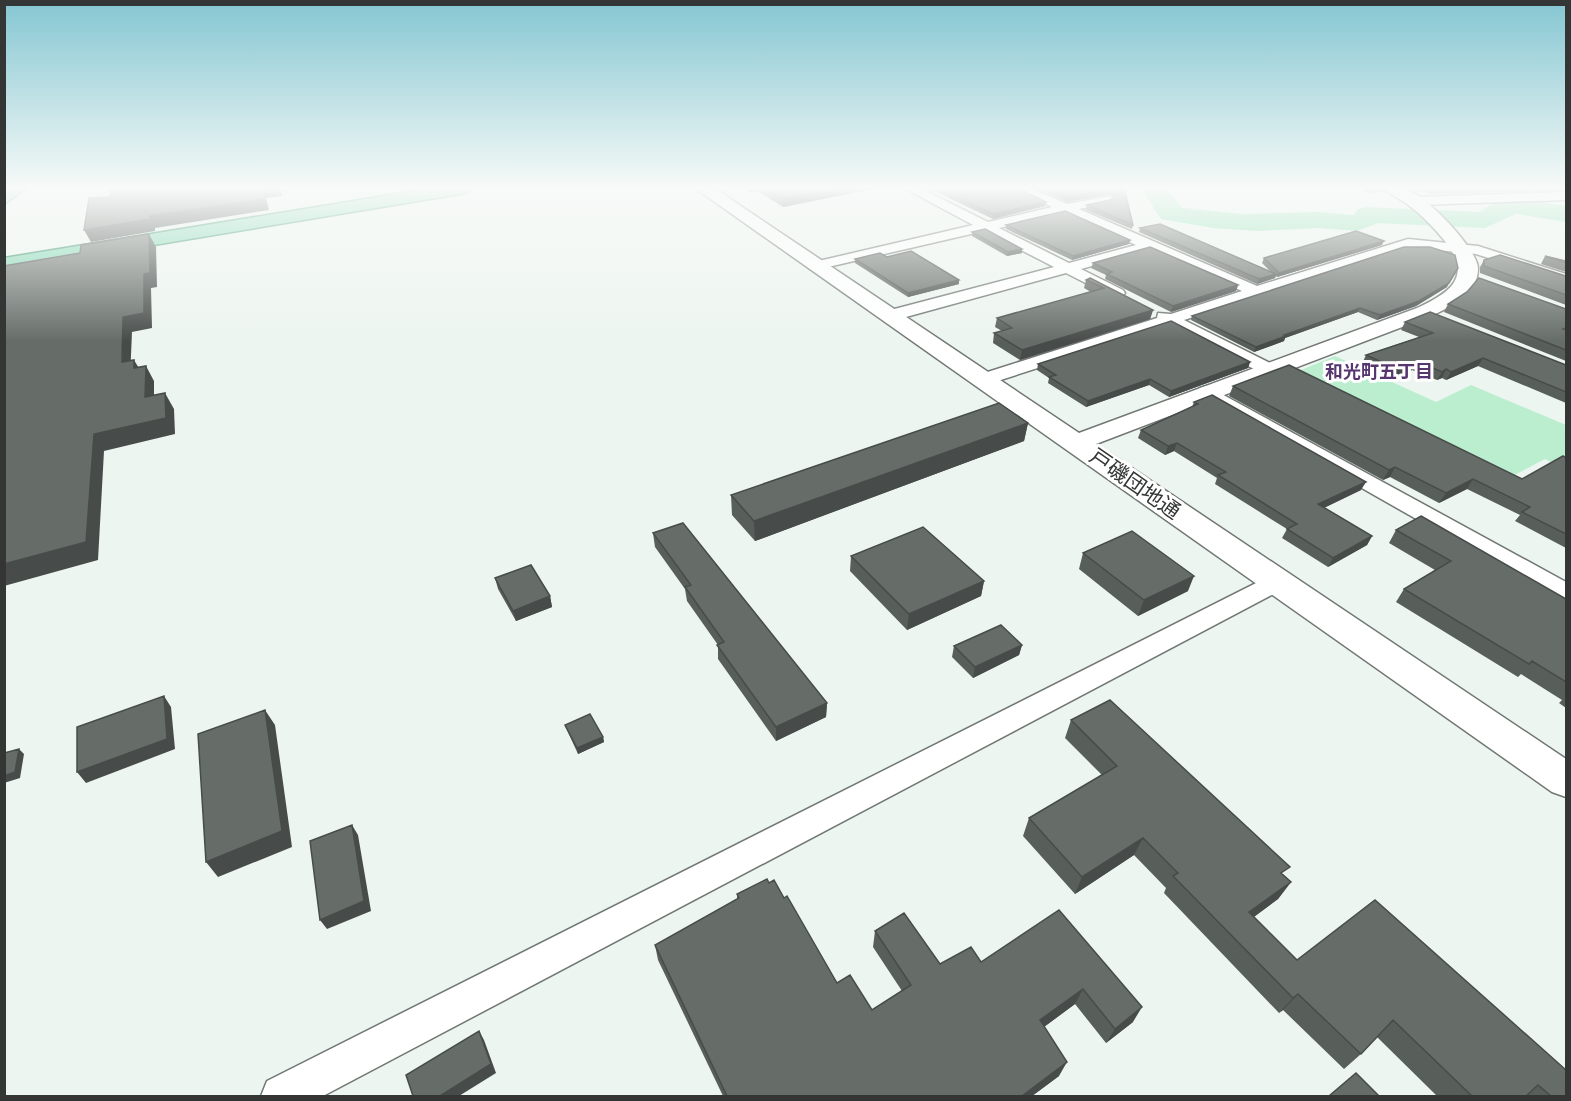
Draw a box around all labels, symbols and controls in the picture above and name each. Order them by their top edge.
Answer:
district label: 和光町五丁目 [1325,360,1433,385]
street label: 戸磯団地通 [1083,442,1187,526]

